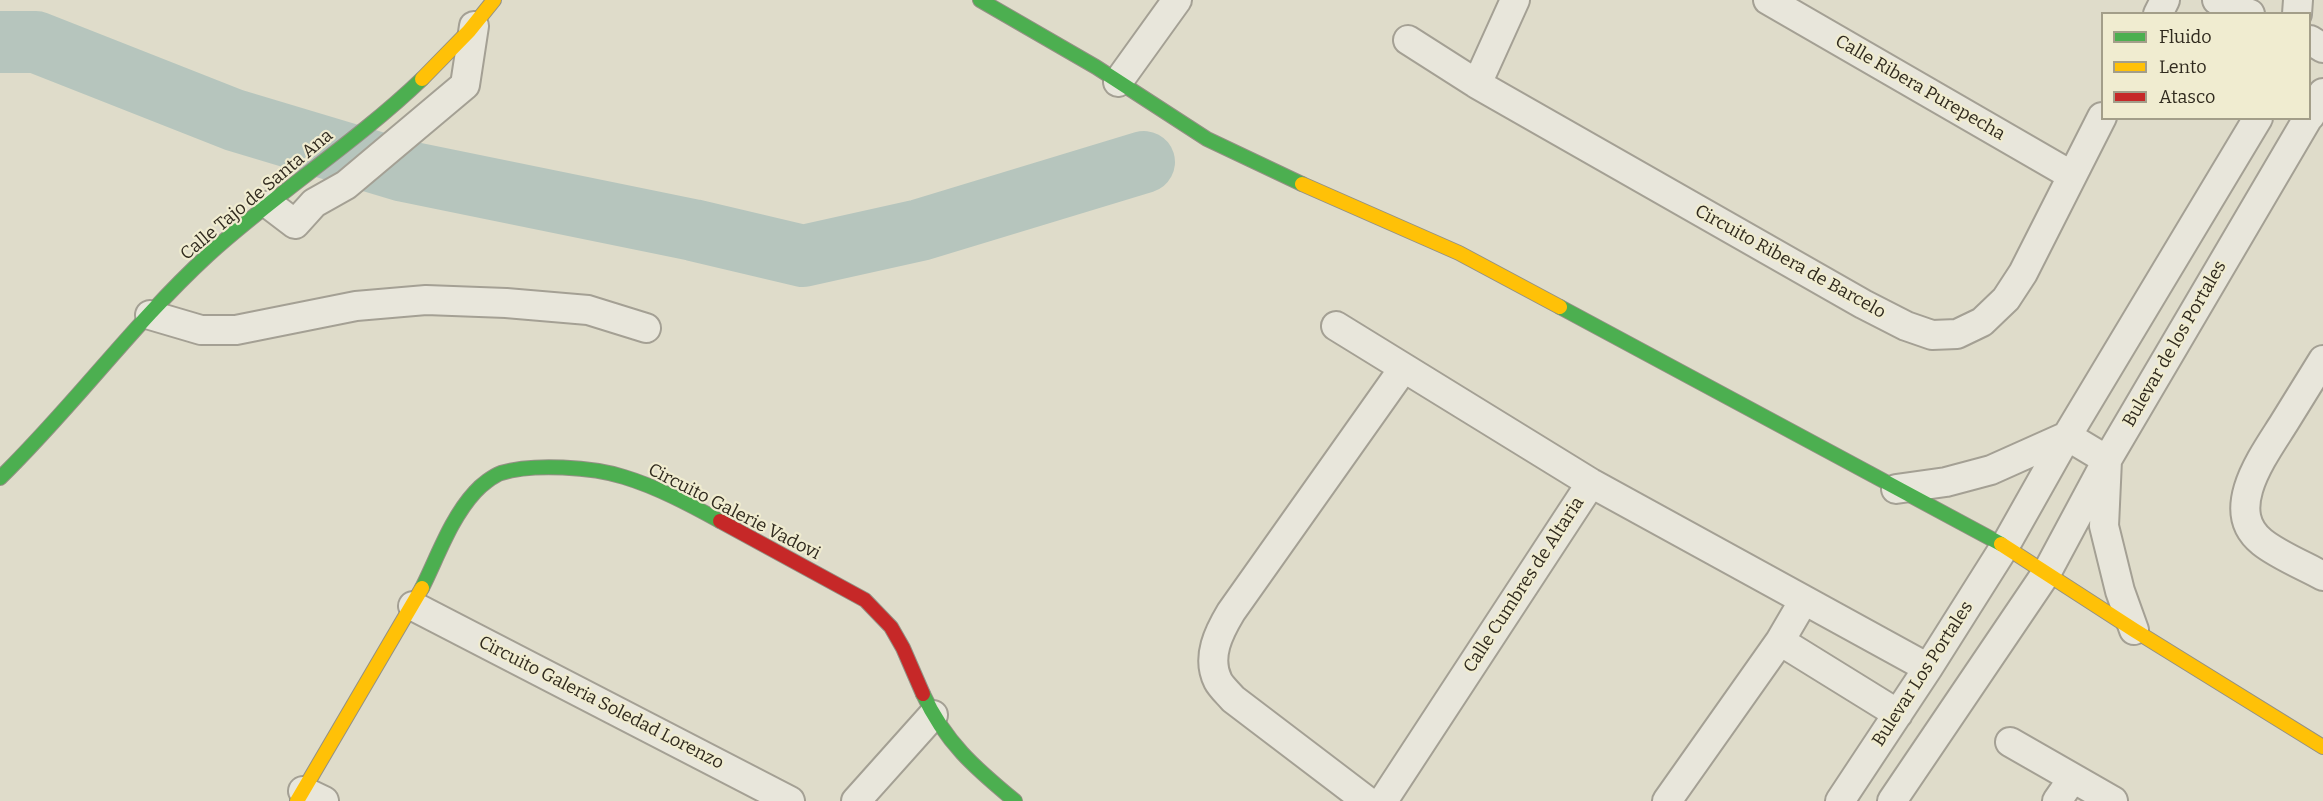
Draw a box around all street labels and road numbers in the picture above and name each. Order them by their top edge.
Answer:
street label: Calle Ribera Purepecha [1831,31,2009,145]
street label: Calle Tajo de Santa Ana [176,125,338,265]
street label: Circuito Ribera de Barcelo [1691,201,1889,323]
street label: Bulevar de los Portales [2119,257,2231,431]
street label: Circuito Galerie Vadovi [644,459,824,565]
street label: Calle Cumbres de Altaria [1459,493,1589,677]
street label: Bulevar Los Portales [1868,597,1978,751]
street label: Circuito Galeria Soledad Lorenzo [475,632,727,774]

